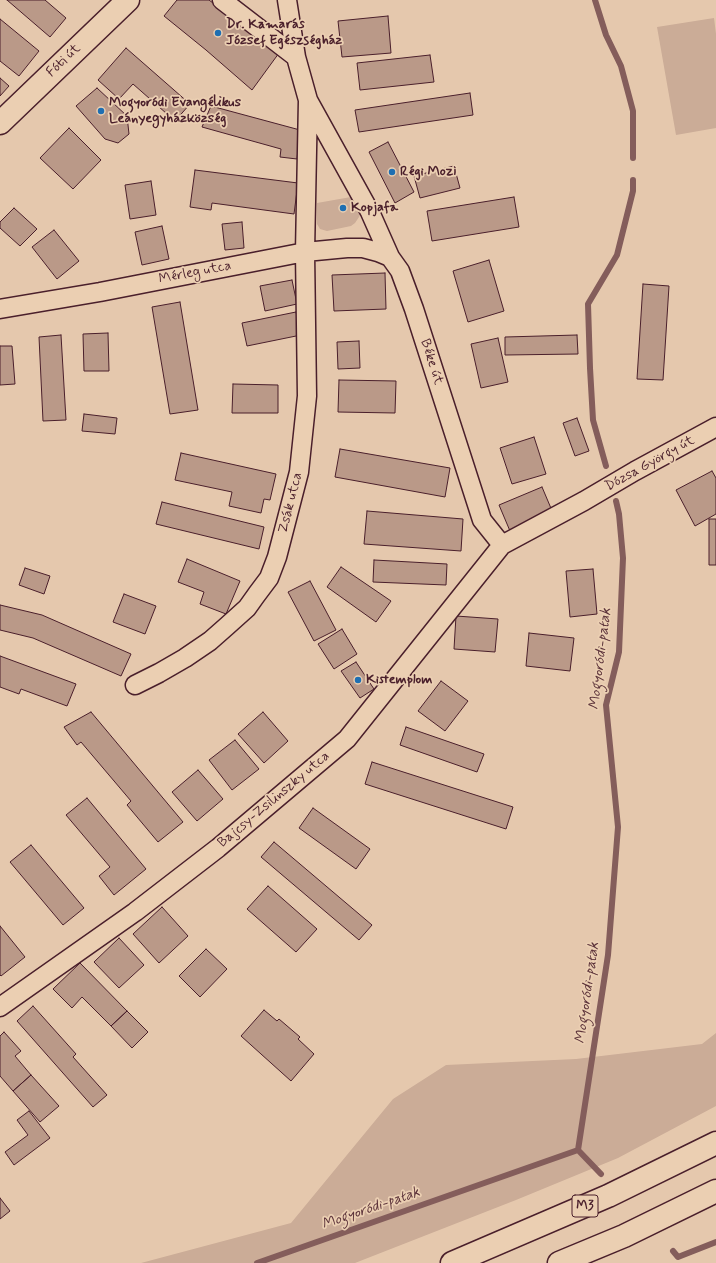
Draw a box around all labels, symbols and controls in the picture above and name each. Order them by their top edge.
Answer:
place label: Dr. Kamarás József Egészségház [226,17,342,50]
marker: Dr. Kamarás József Egészségház [213,28,223,38]
street label: Fóti út [43,41,85,81]
place label: Mogyoródi Evangélikus Leányegyházközség [109,95,241,128]
marker: Mogyoródi Evangélikus Leányegyházközség [96,106,106,116]
place label: Régi Mozi [400,164,456,180]
marker: Régi Mozi [387,167,397,177]
place label: Kopjafa [351,200,398,216]
marker: Kopjafa [338,203,348,213]
street label: Mérleg utca [157,258,233,288]
street label: Béke út [416,337,446,387]
street label: Dózsa György út [602,433,698,495]
street label: Zsák utca [275,471,307,535]
water label: Mogyoródi-patak [586,607,616,711]
place label: Kistemplom [366,672,432,688]
marker: Kistemplom [353,675,363,685]
street label: Bajcsy-Zsilinszky utca [215,748,333,852]
water label: Mogyoródi-patak [572,941,604,1045]
water label: Mogyoródi-patak [320,1184,422,1234]
road number: M3 [572,1195,598,1217]

